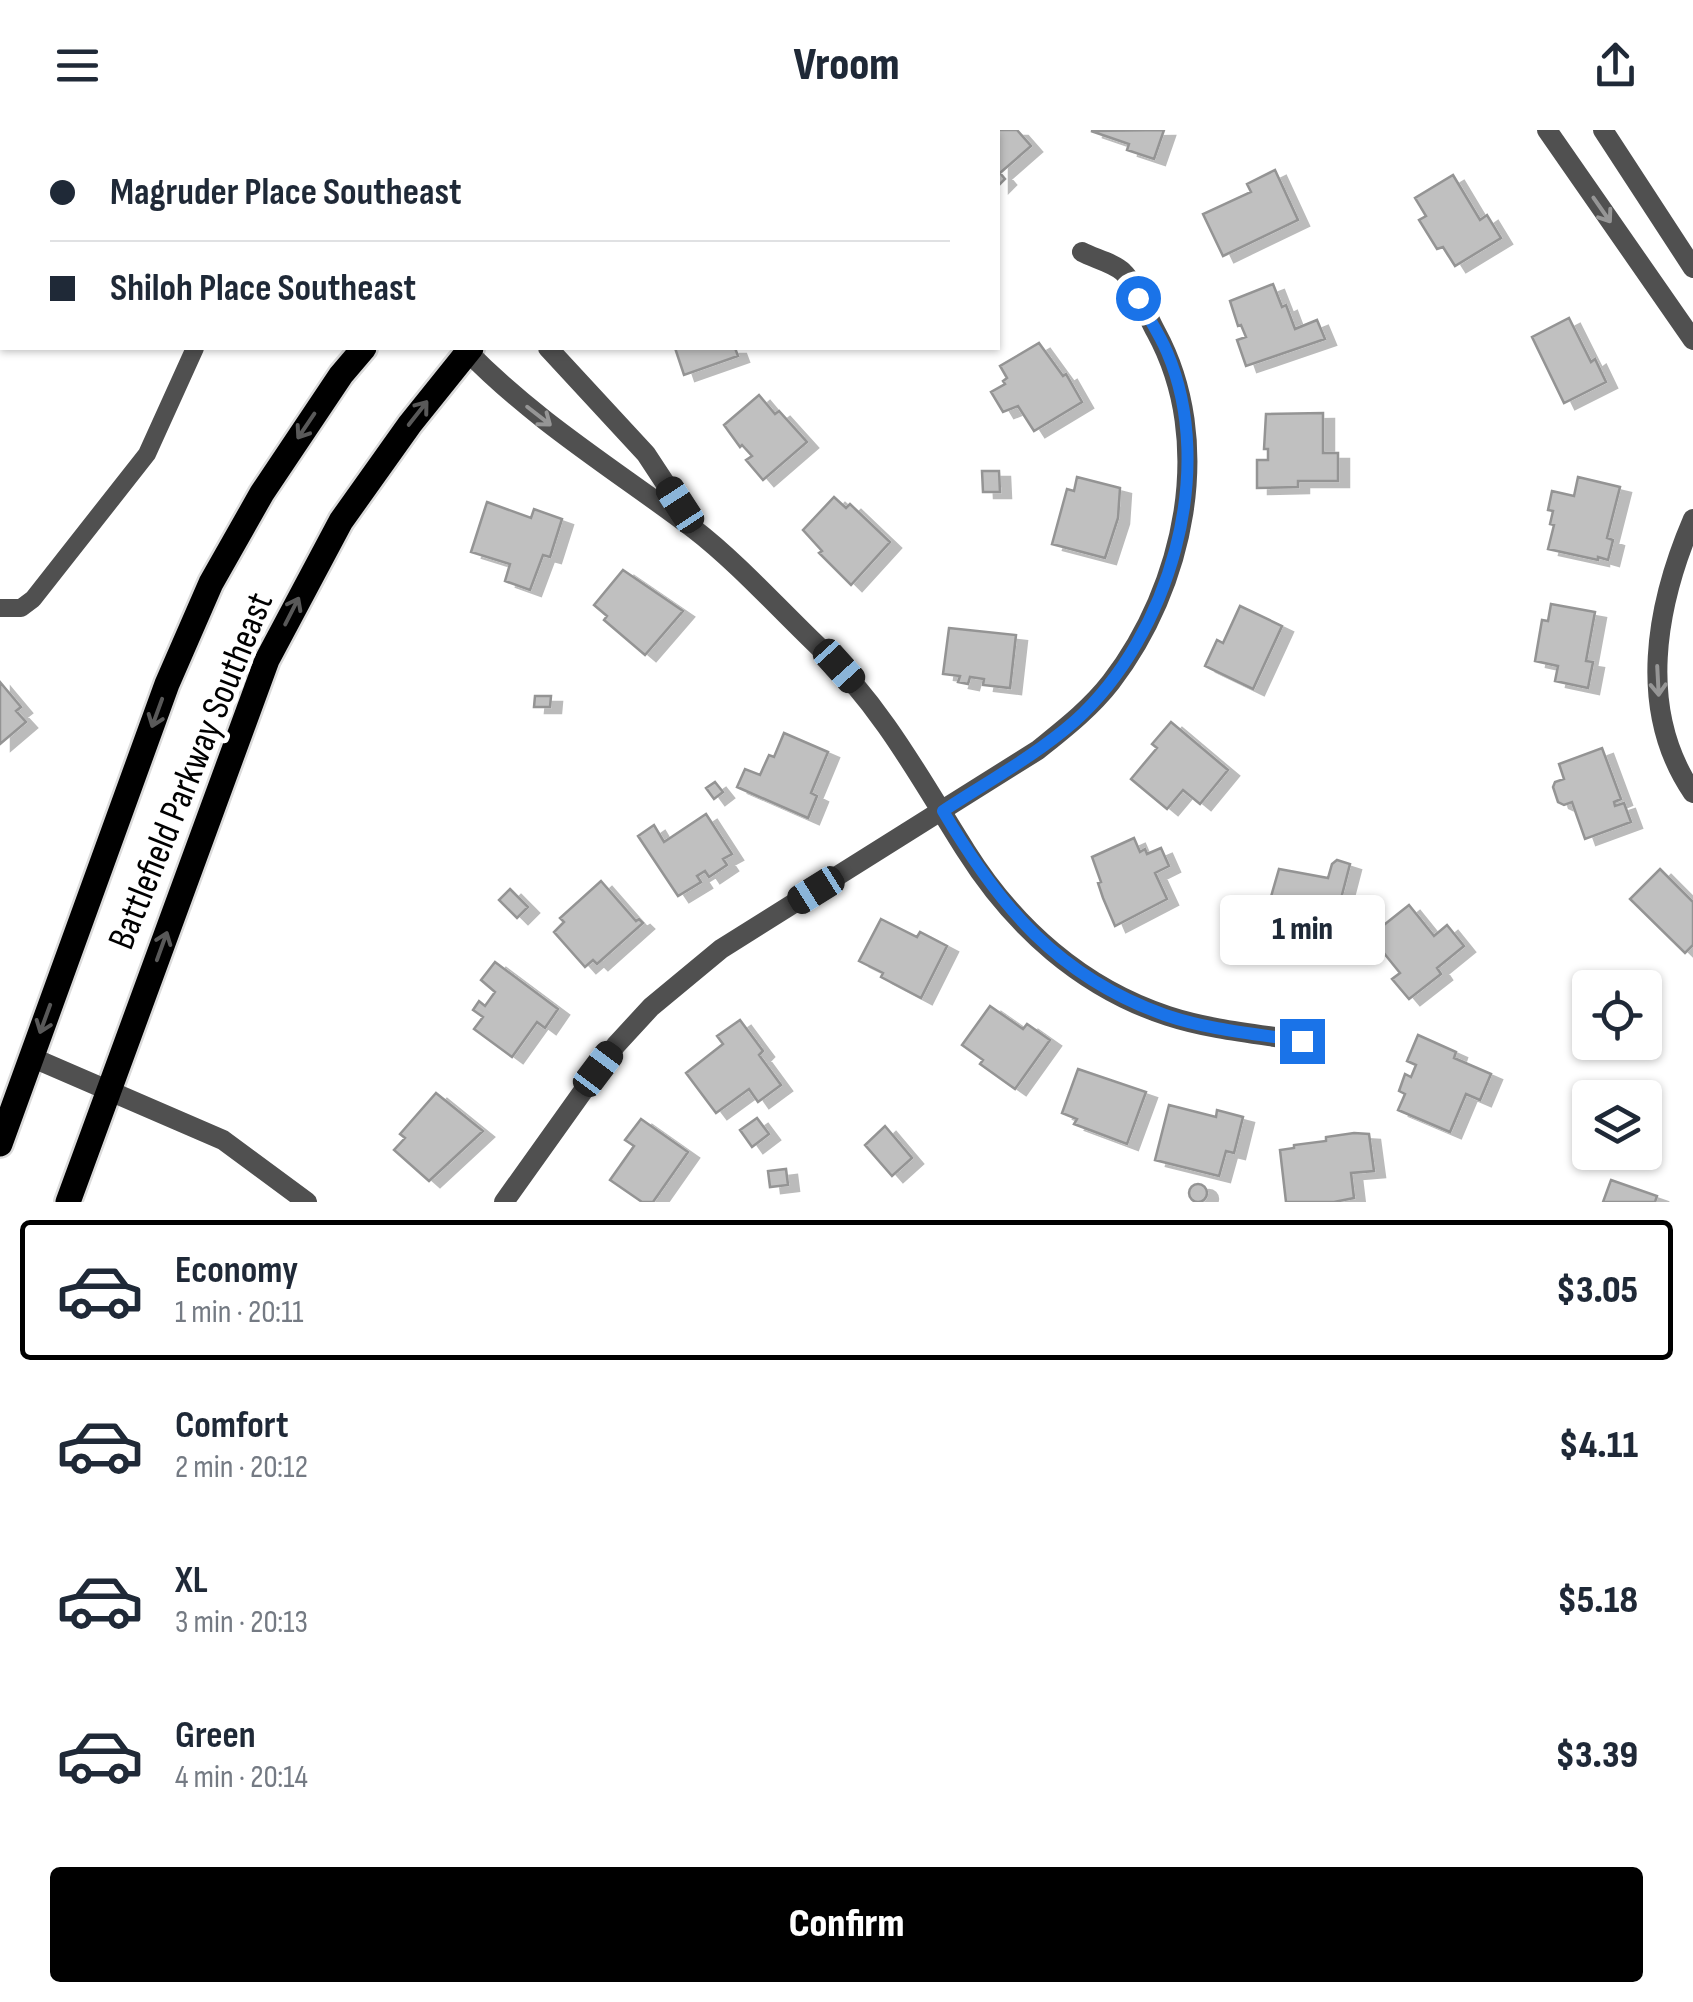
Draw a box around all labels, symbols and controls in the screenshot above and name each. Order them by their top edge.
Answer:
icon: menu [50,38,105,93]
text: Vroom [793,38,900,93]
icon: share [1588,38,1643,93]
text: Magruder Place Southeast [110,170,462,215]
one-way arrow [1591,196,1612,223]
text: Shiloh Place Southeast [110,266,416,311]
route start [1116,276,1161,321]
one-way arrow [407,401,429,427]
one-way arrow [526,405,552,427]
one-way arrow [296,411,317,439]
car [651,472,709,538]
street label: Battlefield Parkway Southeast [99,586,283,956]
one-way arrow [283,597,302,626]
car [808,634,870,698]
one-way arrow [1649,665,1668,697]
one-way arrow [147,697,165,728]
car [783,861,849,919]
callout: 1 min [1220,896,1384,966]
text: 1 min [1272,910,1333,949]
one-way arrow [154,932,172,963]
map controls [1572,970,1662,1170]
button: locate [1572,970,1662,1060]
one-way arrow [35,1002,53,1033]
route end [1280,1019,1325,1064]
car [568,1036,628,1102]
button: layers [1572,1080,1662,1170]
icon: car [55,1245,145,1335]
text: Economy [175,1248,298,1293]
text: $3.05 [1556,1268,1638,1313]
text: 1 min · 20:11 [175,1293,304,1332]
icon: car [55,1400,145,1490]
text: Comfort [175,1403,289,1448]
text: $4.11 [1559,1423,1638,1468]
text: 2 min · 20:12 [175,1448,308,1487]
icon: car [55,1555,145,1645]
text: XL [175,1558,208,1603]
text: $5.18 [1557,1578,1638,1623]
text: 3 min · 20:13 [175,1603,308,1642]
icon: car [55,1710,145,1800]
text: Green [175,1713,256,1758]
text: $3.39 [1555,1733,1638,1778]
text: 4 min · 20:14 [175,1758,308,1797]
button: Confirm [50,1867,1643,1982]

